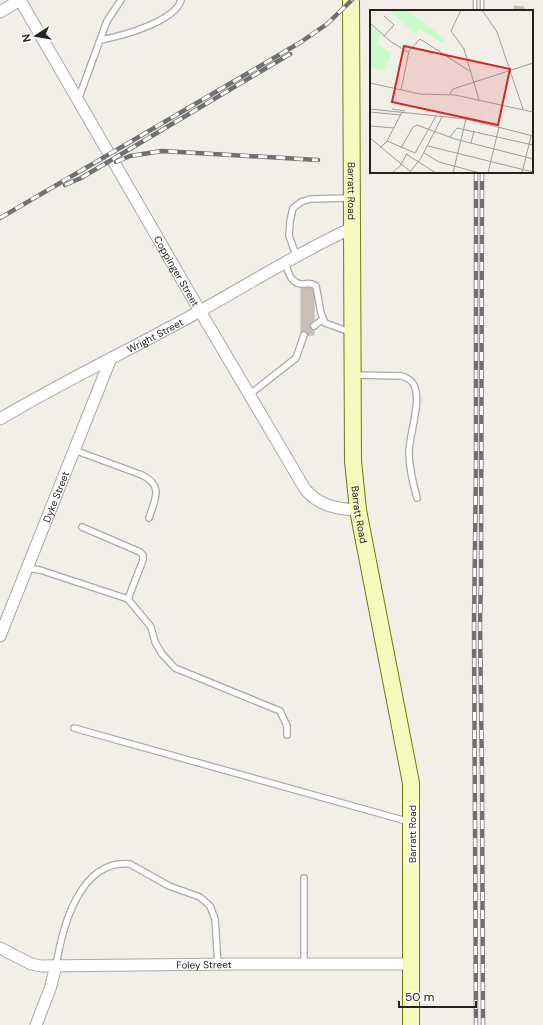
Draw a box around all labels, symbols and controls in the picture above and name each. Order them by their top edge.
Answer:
inset map [370,10,533,173]
north arrow [16,16,56,56]
text: N [19,33,34,43]
street label: Barratt Road [345,162,358,220]
street label: Coppinger Street [151,233,202,309]
street label: Wright Street [124,315,185,356]
street label: Dyke Street [40,469,72,524]
street label: Barratt Road [349,485,371,544]
street label: Barratt Road [406,805,419,863]
street label: Foley Street [176,958,232,971]
scale bar [399,983,476,1009]
text: 50 m [405,989,434,1005]

